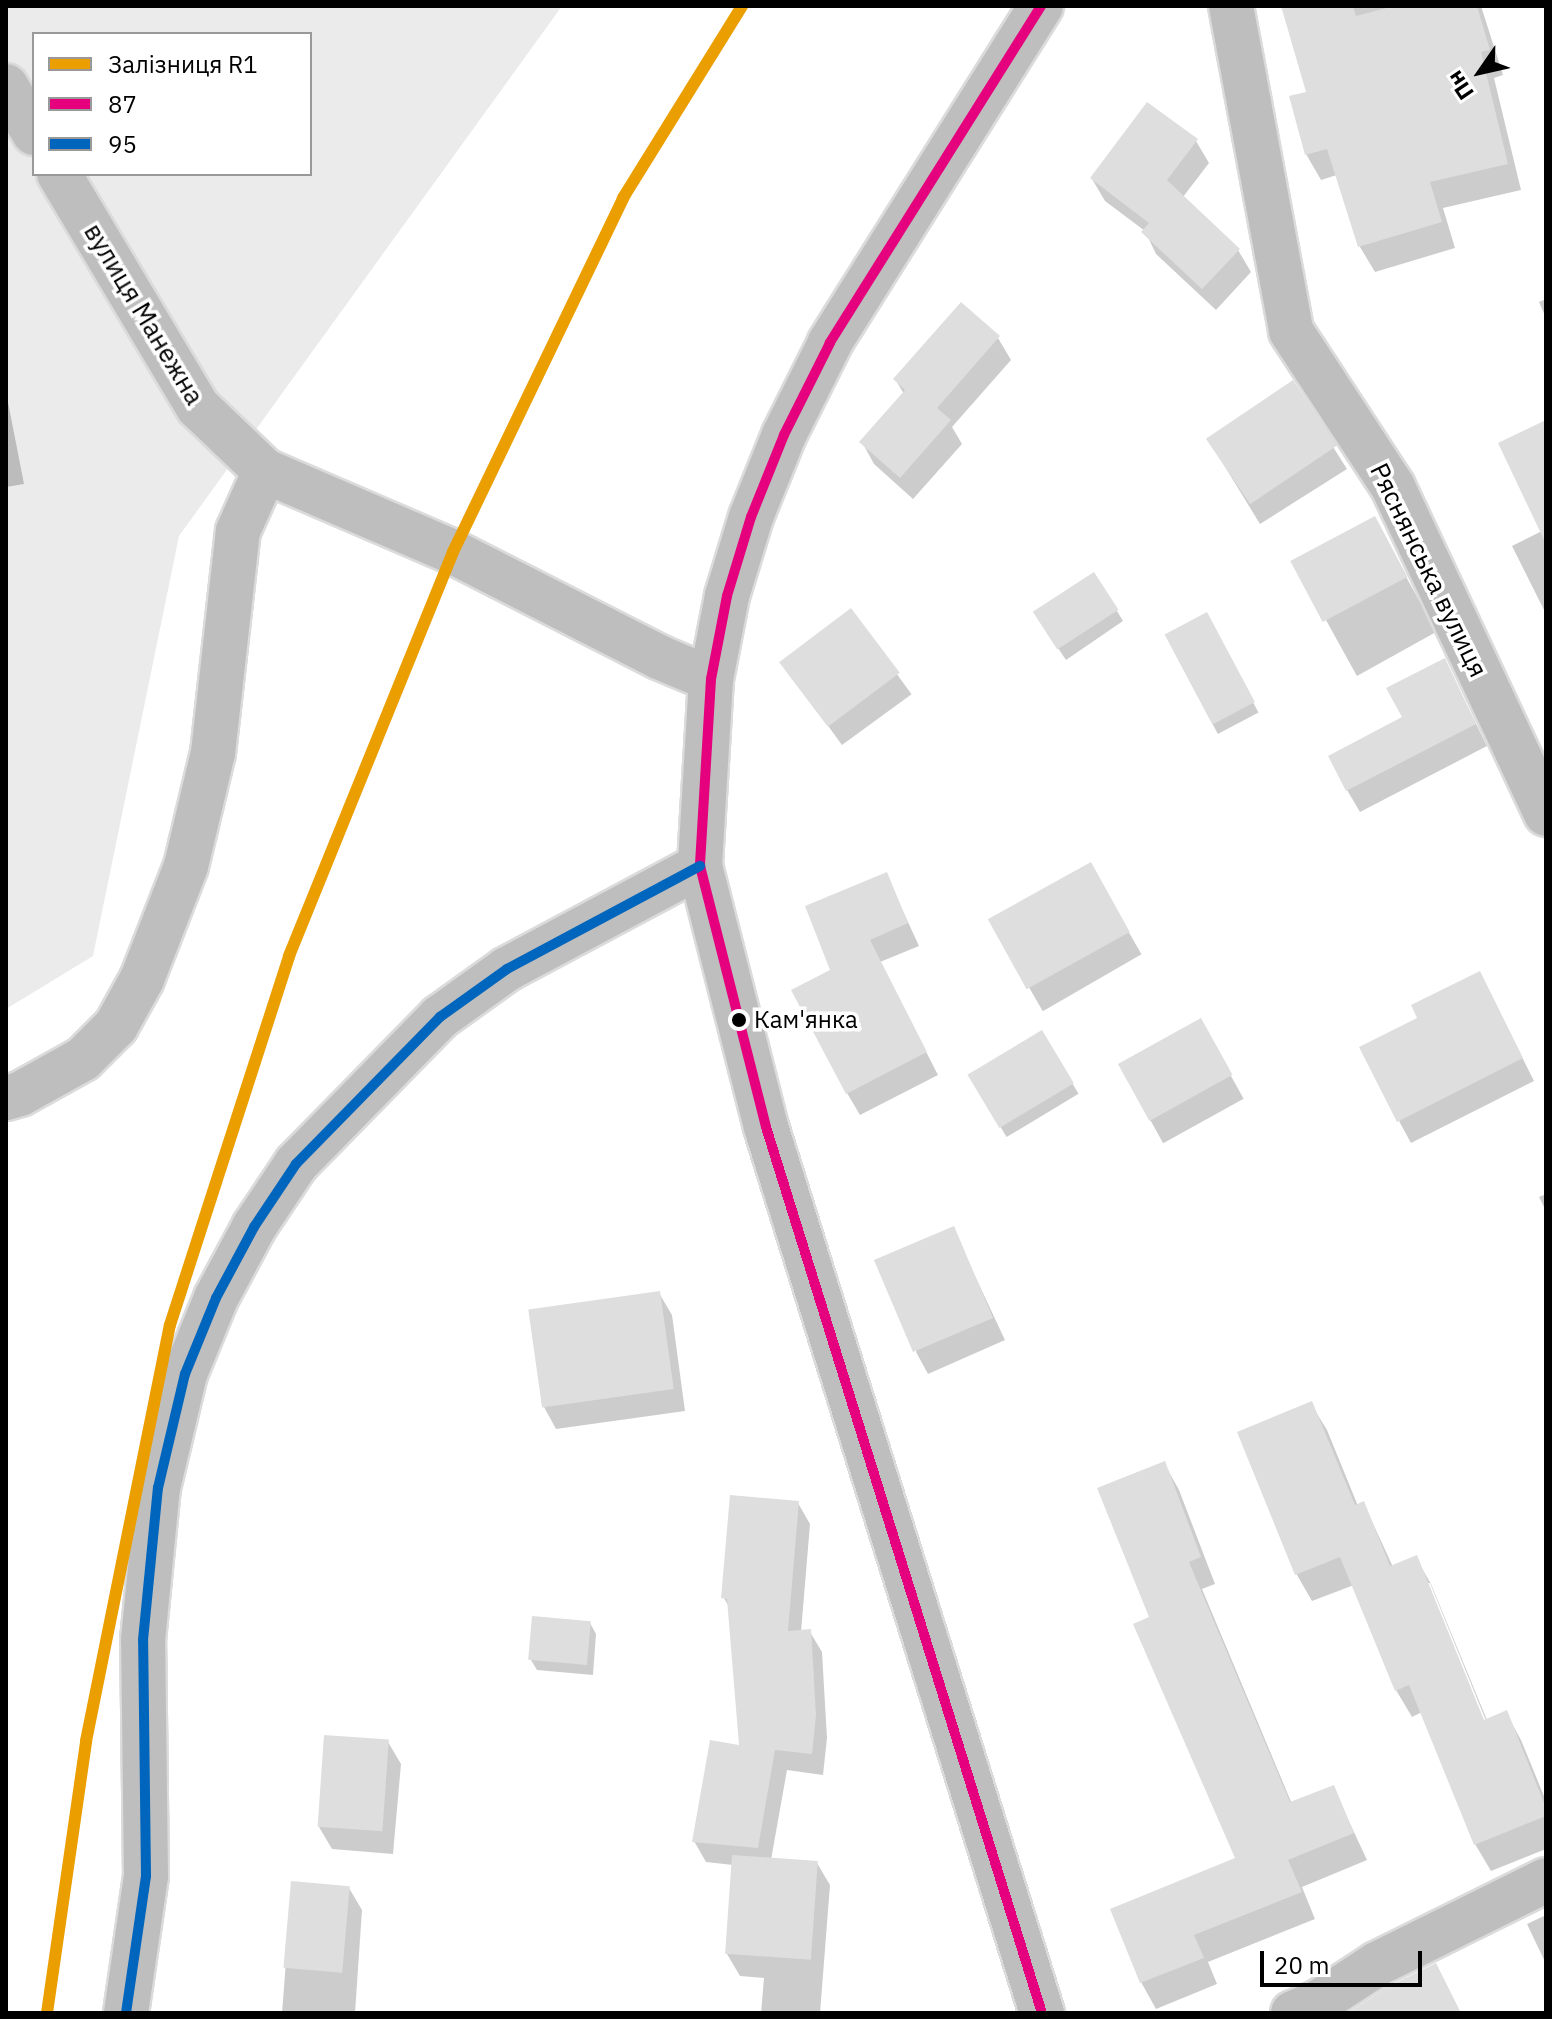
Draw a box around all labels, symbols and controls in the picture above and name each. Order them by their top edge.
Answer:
legend [32,32,312,176]
north arrow [1440,32,1520,112]
text: Залізниця R1 [108,48,258,80]
text: Пн [1440,66,1480,106]
text: 87 [108,88,137,120]
text: 95 [108,128,137,160]
street label: вулиця Манежна [78,218,210,410]
street label: Ряснянська вулиця [1364,458,1494,682]
place label: Кам'янка [754,1006,858,1034]
marker: Кам'янка [731,1012,747,1028]
scale bar [1264,1935,1426,1985]
text: 20 m [1274,1949,1329,1981]

